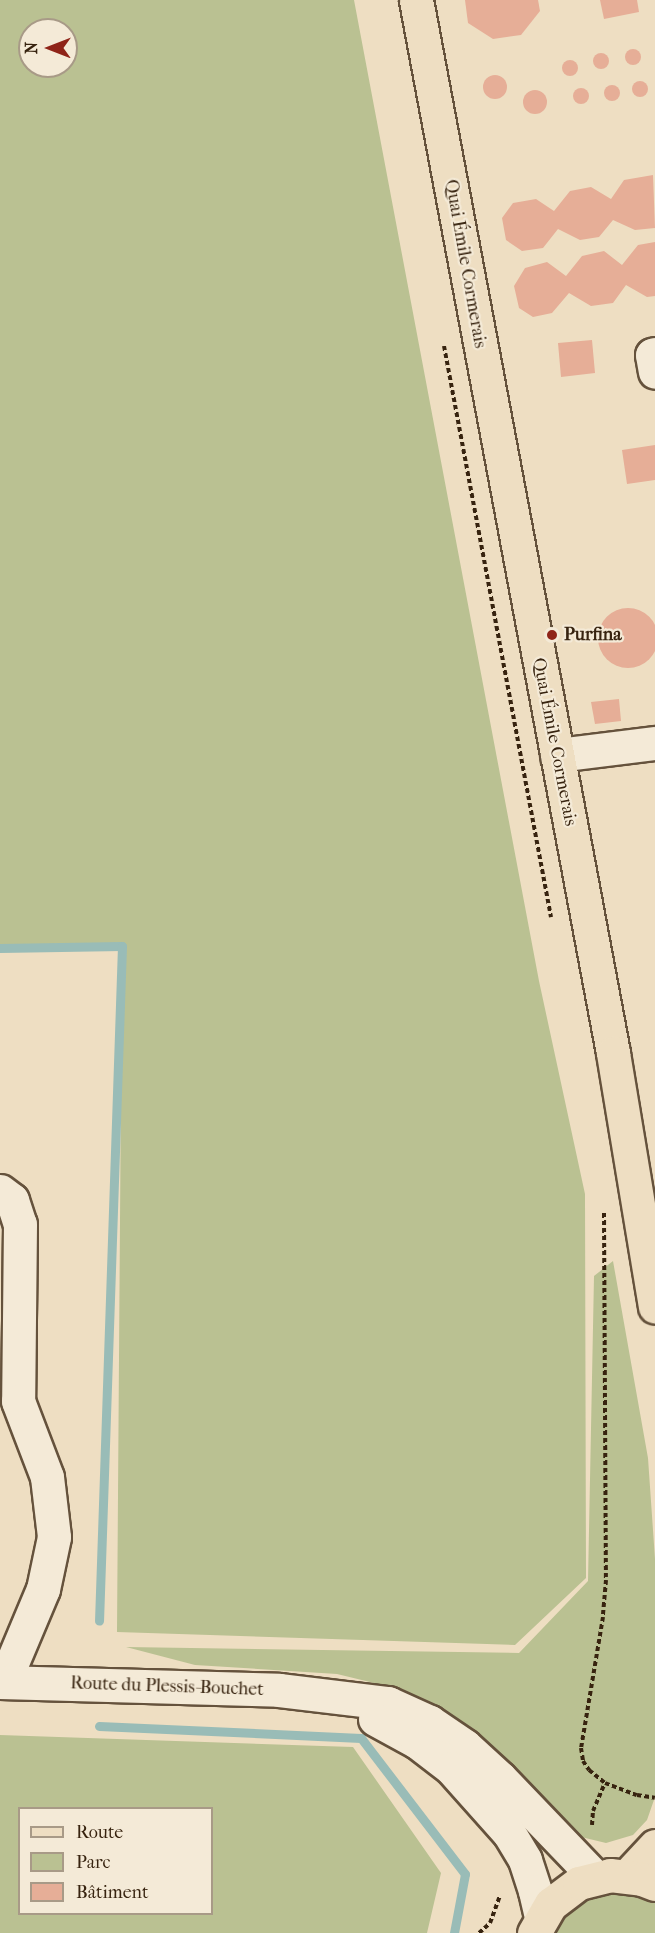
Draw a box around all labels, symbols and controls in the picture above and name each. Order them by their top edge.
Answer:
north arrow [18,18,78,78]
text: N [22,42,41,54]
street label: Quai Émile Cormerais [440,178,490,350]
place label: Purfina [564,624,621,646]
marker: Purfina [545,628,559,642]
street label: Quai Émile Cormerais [527,656,581,828]
street label: Route du Plessis-Bouchet [70,1673,264,1701]
legend [18,1807,213,1915]
text: Route [76,1822,123,1843]
text: Parc [76,1852,111,1873]
text: Bâtiment [76,1882,148,1903]

